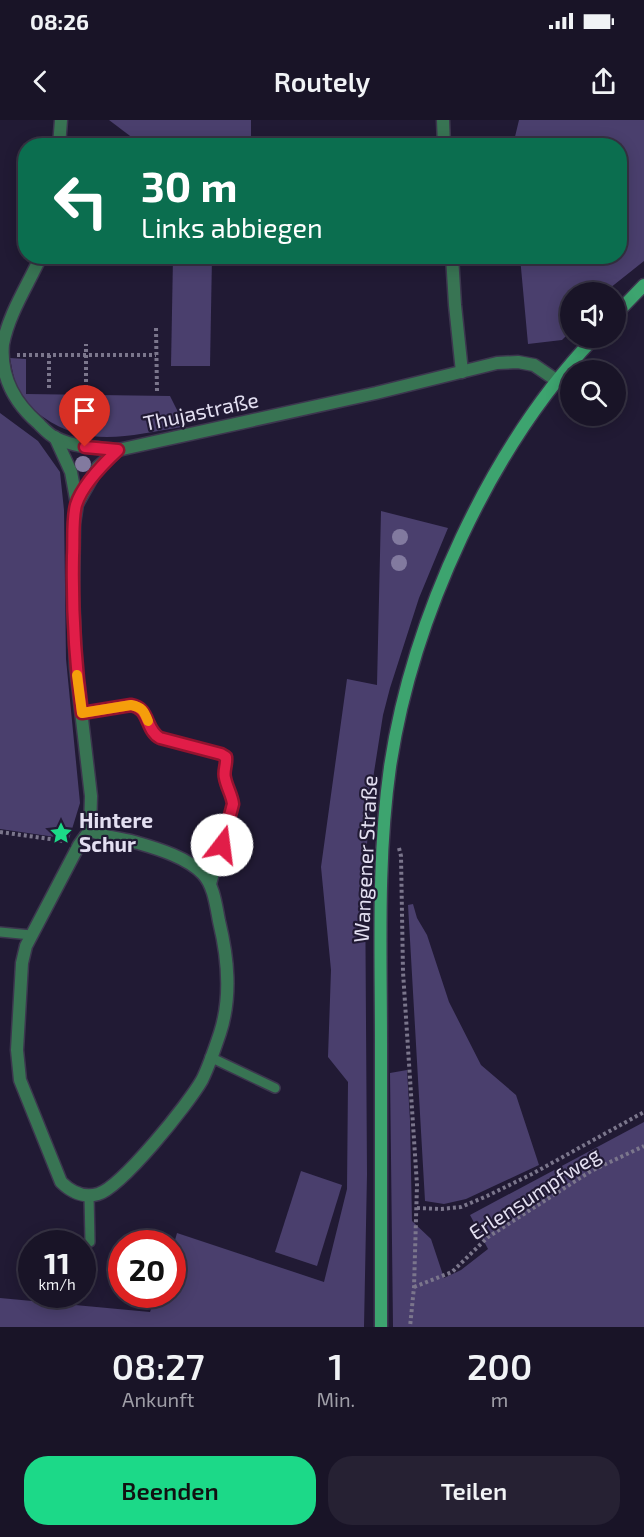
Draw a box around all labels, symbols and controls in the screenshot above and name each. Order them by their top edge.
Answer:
text: 08:26 [30,8,89,34]
icon: back [24,65,57,98]
text: Routely [274,65,370,97]
icon: share [587,65,620,98]
text: 30 m [141,160,237,210]
icon: left [42,162,120,240]
text: Links abbiegen [141,211,323,243]
map controls [560,282,626,426]
button: sound [560,282,626,348]
button: search [560,360,626,426]
pin [59,385,110,447]
street label: Thujastraße [141,386,261,436]
icon: arrive [68,394,101,427]
street label: Wangener Straße [348,775,381,943]
place label: Hintere Schur [79,807,153,856]
position arrow [190,813,254,877]
place icon: Hintere Schur [48,820,74,846]
street label: Erlensumpfweg [464,1141,605,1244]
speed limit sign: 20 [108,1230,186,1308]
text: 11 [44,1244,70,1280]
text: km/h [38,1275,76,1293]
text: 08:27 [112,1344,205,1387]
text: 1 [328,1344,343,1387]
text: 200 [467,1344,532,1387]
text: Ankunft [122,1387,194,1411]
text: Min. [316,1387,355,1411]
text: m [491,1387,508,1411]
button: Beenden [24,1456,316,1525]
button: Teilen [328,1456,620,1525]

